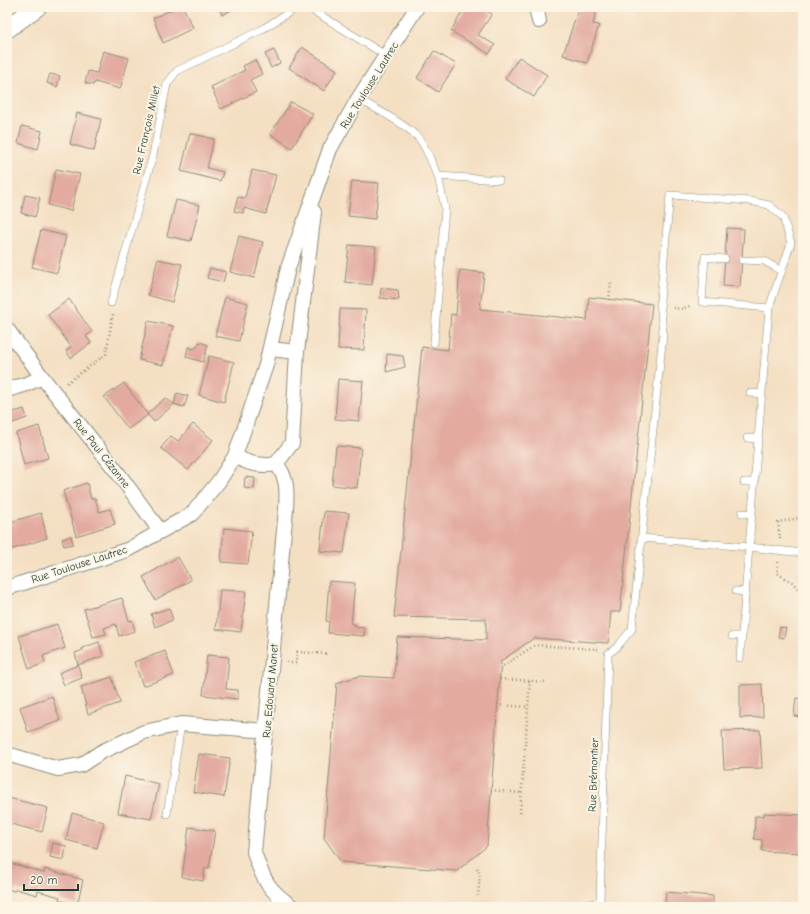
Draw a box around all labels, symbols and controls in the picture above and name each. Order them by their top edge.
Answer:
street label: Rue Toulouse Lautrec [337,39,402,131]
street label: Rue François Millet [130,84,163,176]
street label: Rue Paul Cézanne [70,416,133,491]
street label: Rue Toulouse Lautrec [30,543,129,586]
street label: Rue Edouard Manet [260,643,281,738]
street label: Rue Brémontier [586,737,601,812]
scale bar [24,866,78,892]
text: 20 m [30,873,58,887]

